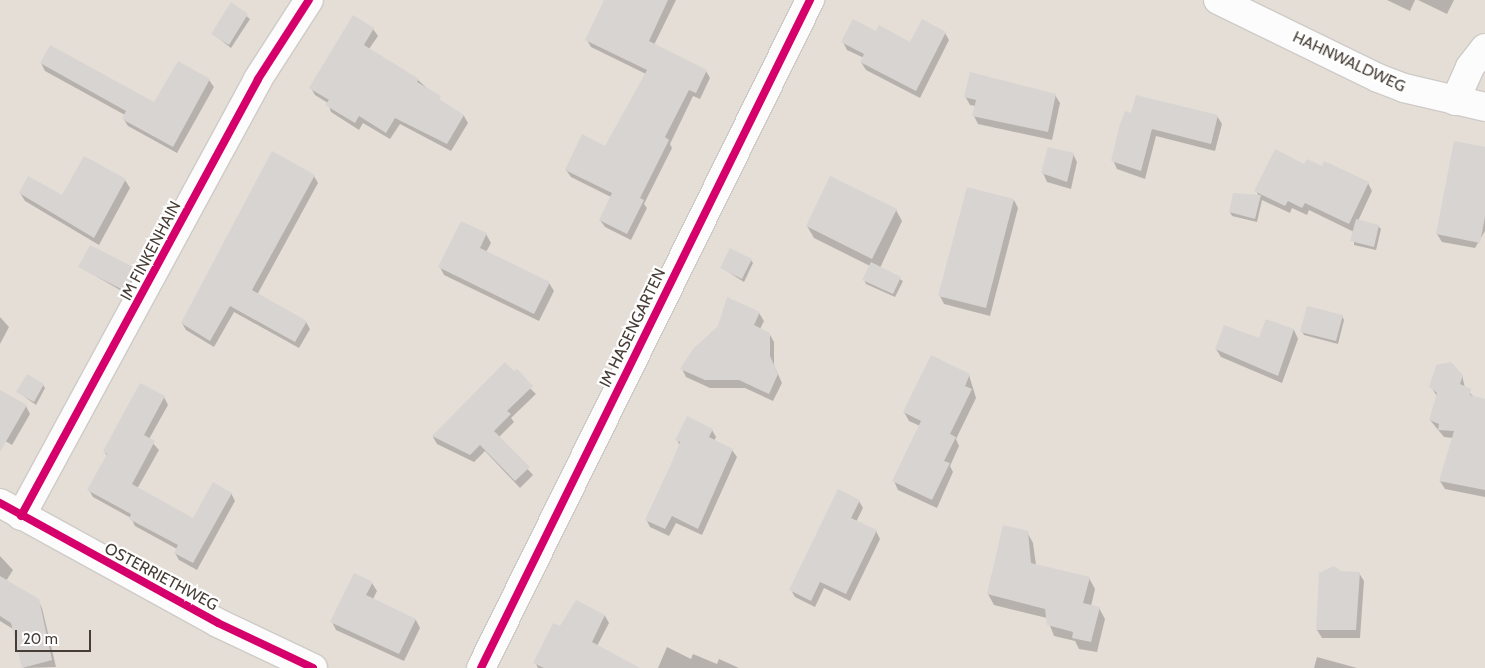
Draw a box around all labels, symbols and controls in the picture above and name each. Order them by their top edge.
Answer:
street label: HAHNWALDWEG [1290,27,1408,97]
street label: IM FINKENHAIN [117,198,185,304]
street label: IM HASENGARTEN [596,265,670,391]
street label: OSTERRIETHWEG [101,539,221,615]
scale bar [18,620,94,652]
text: 20 m [23,630,58,648]

